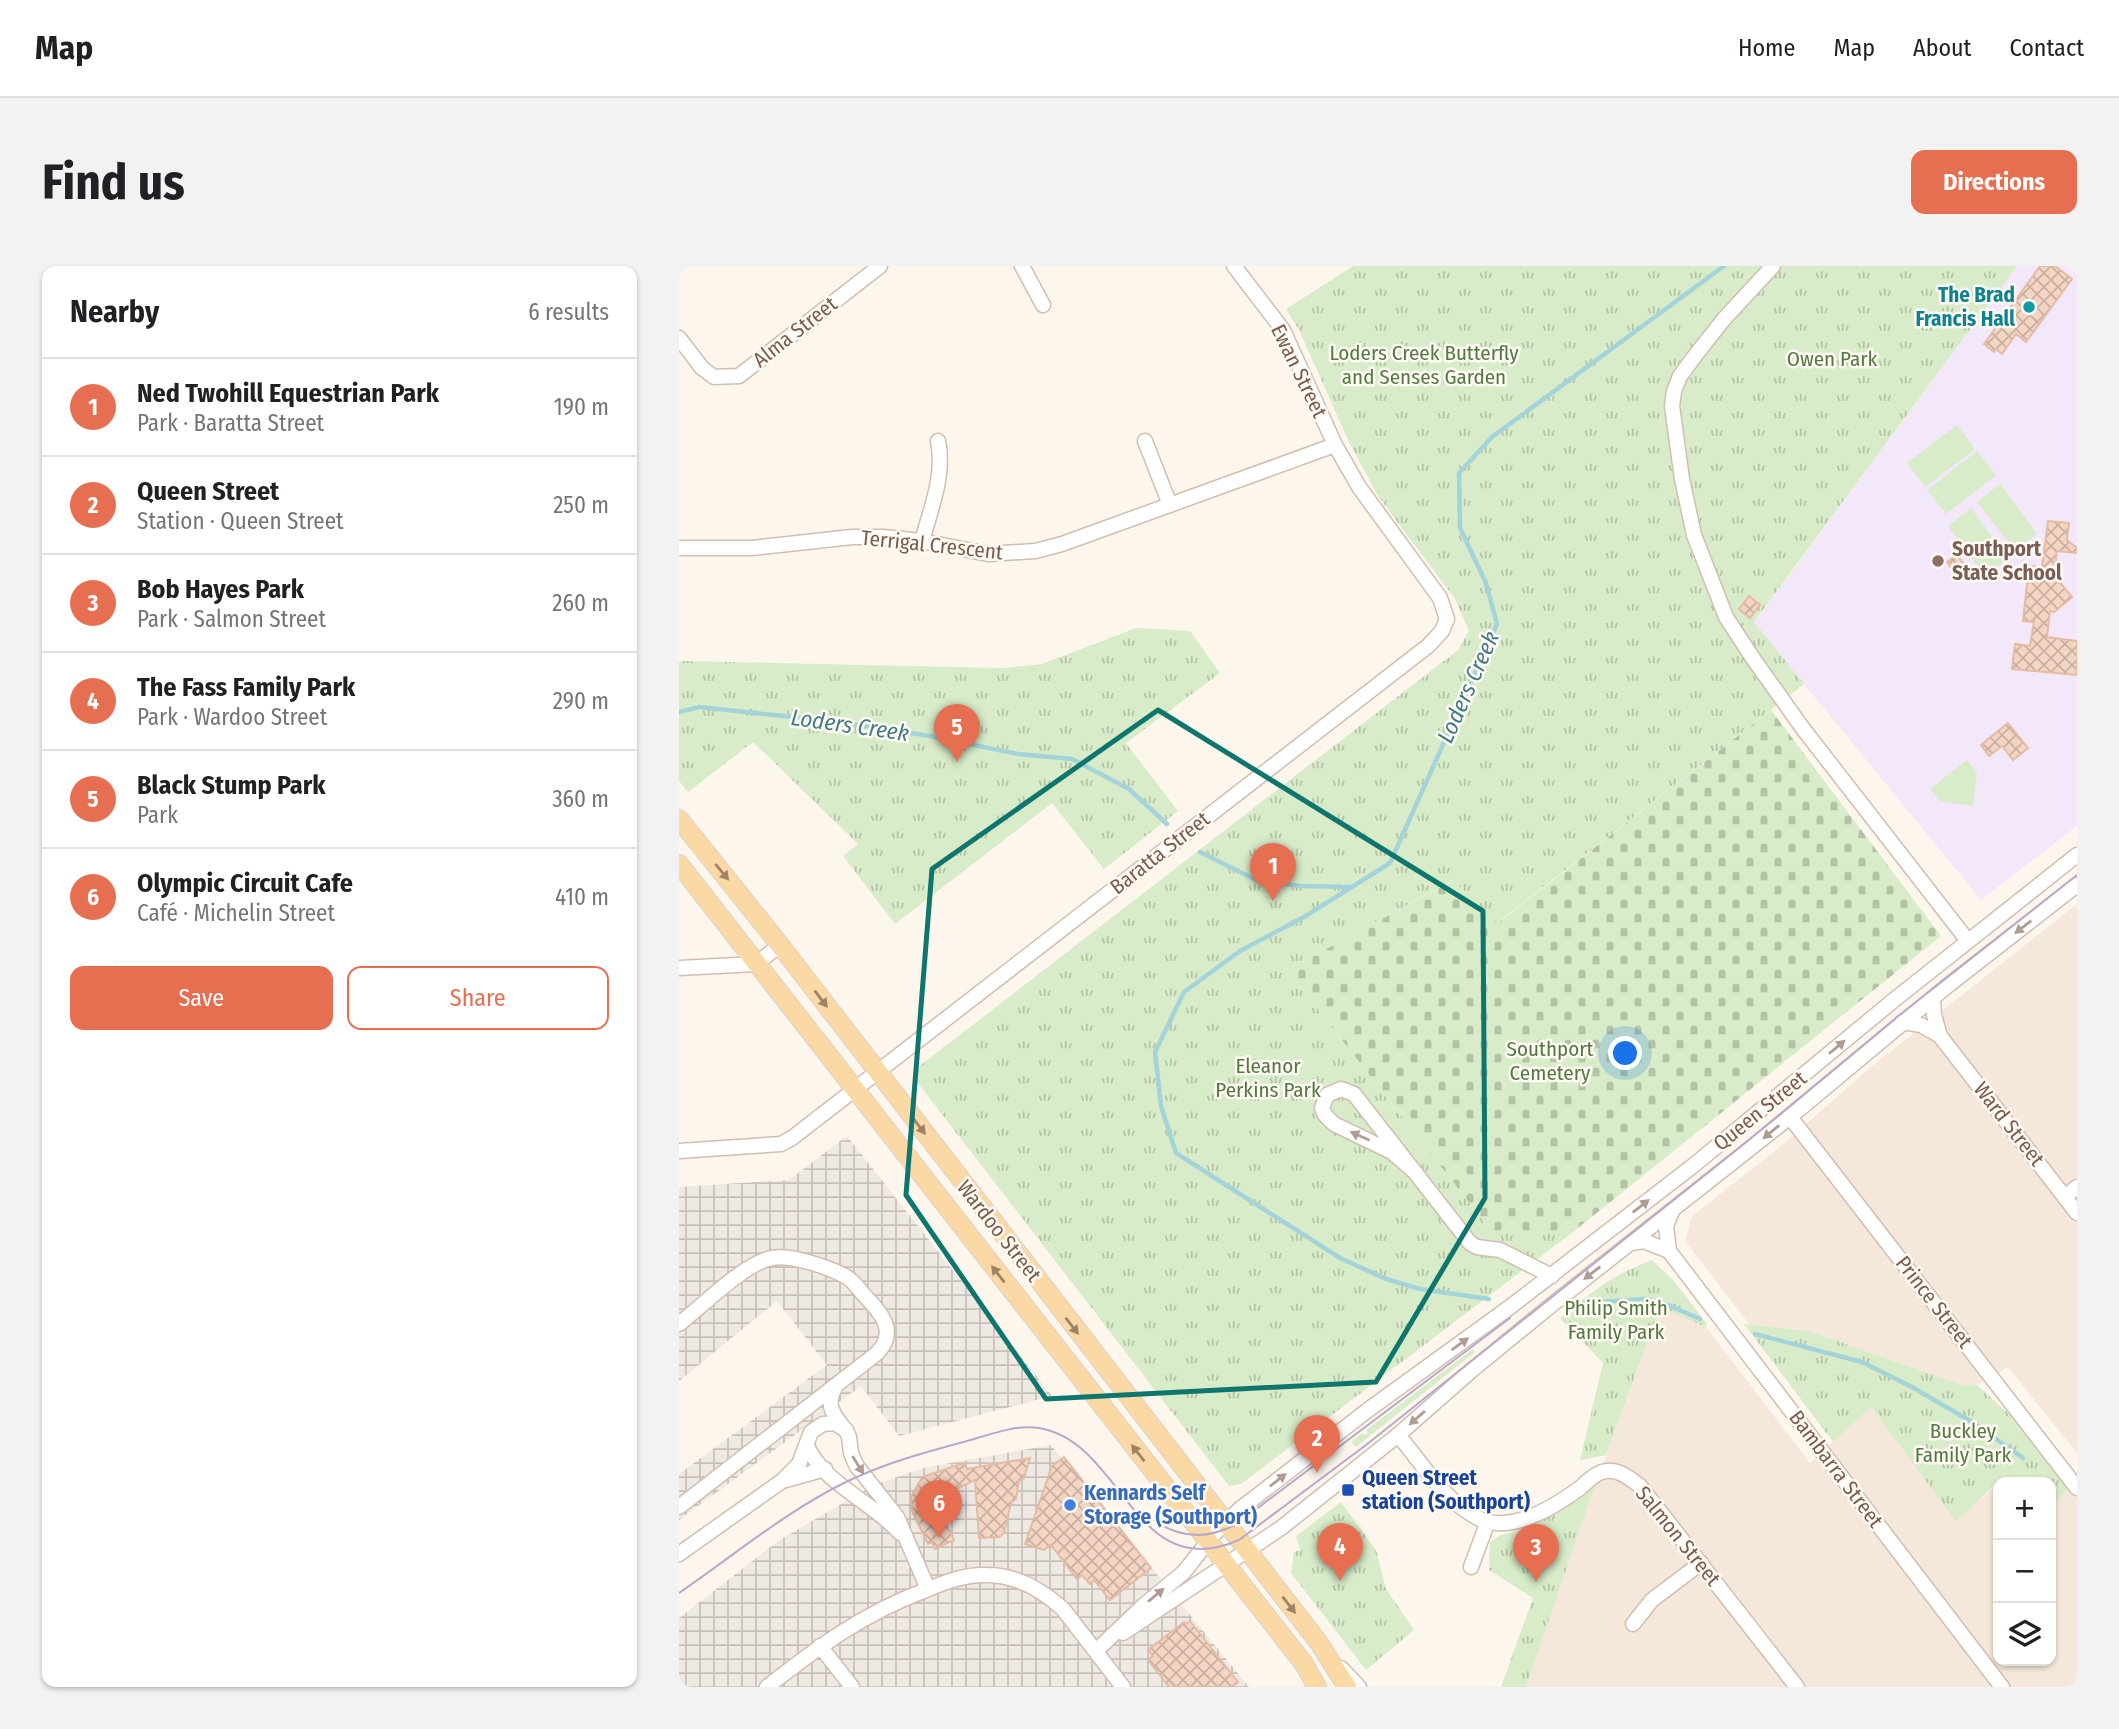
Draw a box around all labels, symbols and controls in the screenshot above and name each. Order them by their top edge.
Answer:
text: Map [35,28,93,68]
text: Home [1738,34,1795,62]
text: Map [1833,34,1875,62]
text: About [1913,34,1971,62]
text: Contact [2009,34,2084,62]
button: Directions [1911,150,2077,214]
text: Find us [42,153,185,212]
place label: The Brad Francis Hall [1915,282,2015,332]
street label: Alma Street [748,291,842,373]
text: Nearby [70,294,159,330]
text: 6 results [528,298,609,326]
marker: The Brad Francis Hall [2021,299,2037,315]
street label: Ewan Street [1265,320,1333,422]
park label: Loders Creek Butterfly and Senses Garden [1329,340,1519,390]
park label: Owen Park [1787,346,1878,372]
text: Ned Twohill Equestrian Park [137,378,439,409]
text: 1 [88,393,98,421]
text: 190 m [554,393,609,421]
text: Park · Baratta Street [137,409,324,437]
text: Queen Street [137,476,279,507]
text: 2 [88,491,98,519]
text: 250 m [553,491,609,519]
text: Station · Queen Street [137,507,344,535]
street label: Terrigal Crescent [860,525,1004,565]
place label: Southport State School [1952,536,2062,586]
marker: Southport State School [1930,553,1946,569]
text: Bob Hayes Park [137,574,304,605]
text: 3 [88,589,98,617]
text: 260 m [552,589,609,617]
text: Park · Salmon Street [137,605,326,633]
water label: Loders Creek [1431,627,1505,747]
text: The Fass Family Park [137,672,355,703]
text: 4 [87,687,99,715]
text: 290 m [553,687,609,715]
text: Park · Wardoo Street [137,703,327,731]
water label: Loders Creek [789,703,911,747]
pin: 5 [934,704,980,762]
text: Black Stump Park [137,770,326,801]
text: 5 [87,785,99,813]
text: 360 m [552,785,609,813]
text: Park [137,801,178,829]
street label: Baratta Street [1105,806,1215,900]
pin: 1 [1250,843,1296,901]
one-way arrow [714,863,728,881]
text: Olympic Circuit Cafe [137,868,353,899]
text: 6 [87,883,99,911]
text: 410 m [555,883,609,911]
text: Café · Michelin Street [137,899,335,927]
one-way arrow [2014,919,2032,933]
button: Save [70,966,333,1030]
button: Share [347,966,609,1030]
one-way arrow [814,990,829,1008]
park label: Southport Cemetery [1507,1036,1594,1086]
your location [1608,1036,1642,1070]
one-way arrow [1828,1039,1846,1055]
park label: Eleanor Perkins Park [1215,1053,1321,1103]
street label: Queen Street [1708,1065,1812,1157]
street label: Ward Street [1968,1077,2050,1171]
one-way arrow [911,1117,926,1135]
one-way arrow [1762,1125,1780,1140]
one-way arrow [1349,1130,1370,1141]
street label: Wardoo Street [951,1175,1047,1287]
one-way arrow [1632,1198,1650,1213]
street label: Prince Street [1890,1251,1978,1353]
one-way arrow [991,1266,1006,1284]
one-way arrow [1584,1266,1602,1281]
park label: Philip Smith Family Park [1564,1295,1668,1345]
one-way arrow [1065,1317,1079,1335]
one-way arrow [1451,1337,1469,1351]
street label: Bambarra Street [1783,1405,1889,1533]
one-way arrow [1408,1410,1426,1426]
pin: 2 [1294,1415,1340,1473]
park label: Buckley Family Park [1915,1418,2012,1468]
one-way arrow [1131,1445,1146,1463]
one-way arrow [851,1455,864,1474]
place label: Queen Street station (Southport) [1362,1465,1530,1515]
one-way arrow [1269,1473,1287,1487]
map controls [1993,1477,2056,1666]
button: + [1993,1477,2056,1540]
pin: 6 [916,1480,962,1538]
place label: Kennards Self Storage (Southport) [1084,1480,1257,1530]
street label: Salmon Street [1630,1481,1726,1591]
marker: Queen Street station (Southport) [1340,1482,1356,1498]
marker: Kennards Self Storage (Southport) [1062,1497,1078,1513]
pin: 4 [1317,1523,1363,1581]
pin: 3 [1513,1524,1559,1582]
button: − [1993,1540,2056,1603]
one-way arrow [1146,1588,1164,1603]
one-way arrow [1281,1595,1296,1613]
button: layers [1993,1603,2056,1666]

